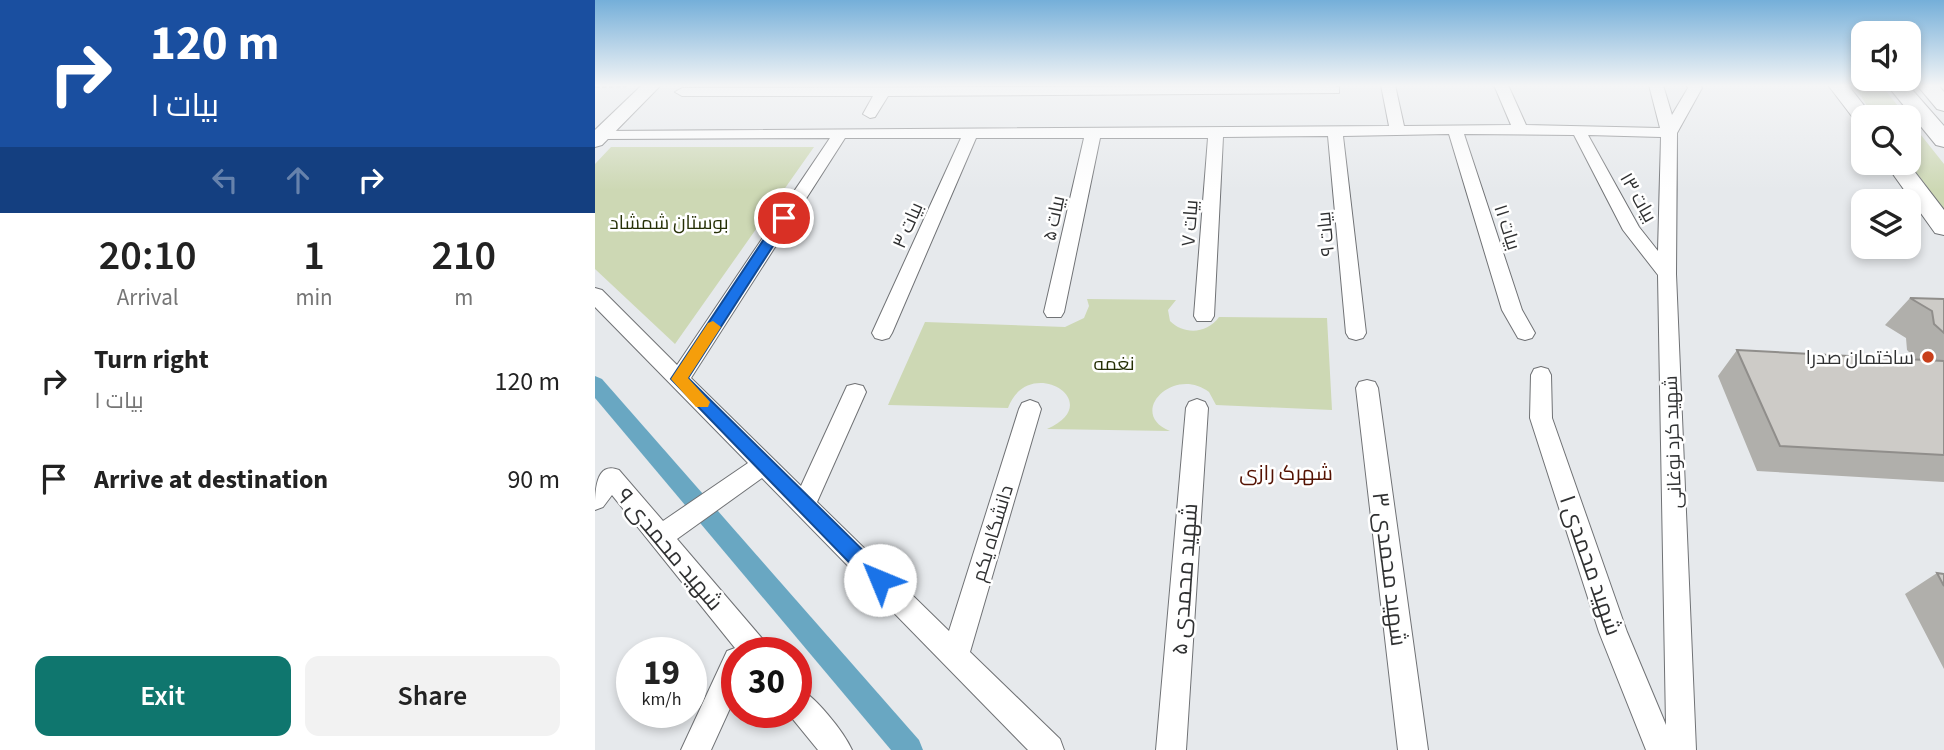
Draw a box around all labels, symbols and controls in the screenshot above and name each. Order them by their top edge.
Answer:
text: 120 m [150,9,279,79]
map controls [1851,21,1921,259]
button: sound [1851,21,1921,91]
icon: right [35,28,126,119]
text: بیات ۱ [150,83,219,129]
button: search [1851,105,1921,175]
icon: left [206,161,244,199]
icon: ahead [279,161,317,199]
icon: right [352,161,390,199]
street label: بیات ۱۳ [1613,168,1663,228]
pin [754,188,814,248]
button: layers [1851,189,1921,259]
street label: بیات ۵ [1037,193,1072,243]
street label: بیات ۳ [886,198,930,253]
icon: arrive [765,199,803,237]
street label: بیات ۷ [1175,199,1206,247]
street label: بیات ۱۱ [1486,201,1527,254]
park label: بوستان شمشاد [609,210,729,237]
street label: بیات ۹ [1311,210,1342,258]
text: 20:10 [99,226,197,286]
text: 1 [303,226,325,286]
text: 210 [432,226,496,286]
text: Arrival [117,281,179,314]
text: min [295,281,333,314]
text: m [454,281,473,314]
text: Turn right [94,341,209,378]
place label: ساختمان صدرا [1806,345,1914,372]
marker: ساختمان صدرا [1920,349,1936,365]
park label: نغمه [1094,351,1134,378]
icon: right [35,362,73,400]
text: 120 m [494,363,560,400]
street label: شهید کرد نوغانی [1658,375,1689,509]
text: بیات ۱ [94,384,144,417]
district label: شهرک رازی [1239,458,1333,488]
icon: arrive [35,460,73,498]
text: Arrive at destination [94,461,328,498]
text: 90 m [507,461,560,498]
street label: شهید محمدی ۹ [608,481,731,618]
street label: دانشگاه یکم [966,482,1021,585]
street label: شهید محمدی ۳ [1364,490,1415,648]
street label: شهید محمدی ۱ [1551,490,1630,640]
street label: شهید محمدی ۵ [1163,502,1206,656]
position arrow [843,543,917,617]
speed limit sign: 30 [721,637,812,728]
text: 19 [643,648,680,698]
button: Exit [35,656,291,736]
button: Share [305,656,560,736]
text: km/h [642,687,681,712]

